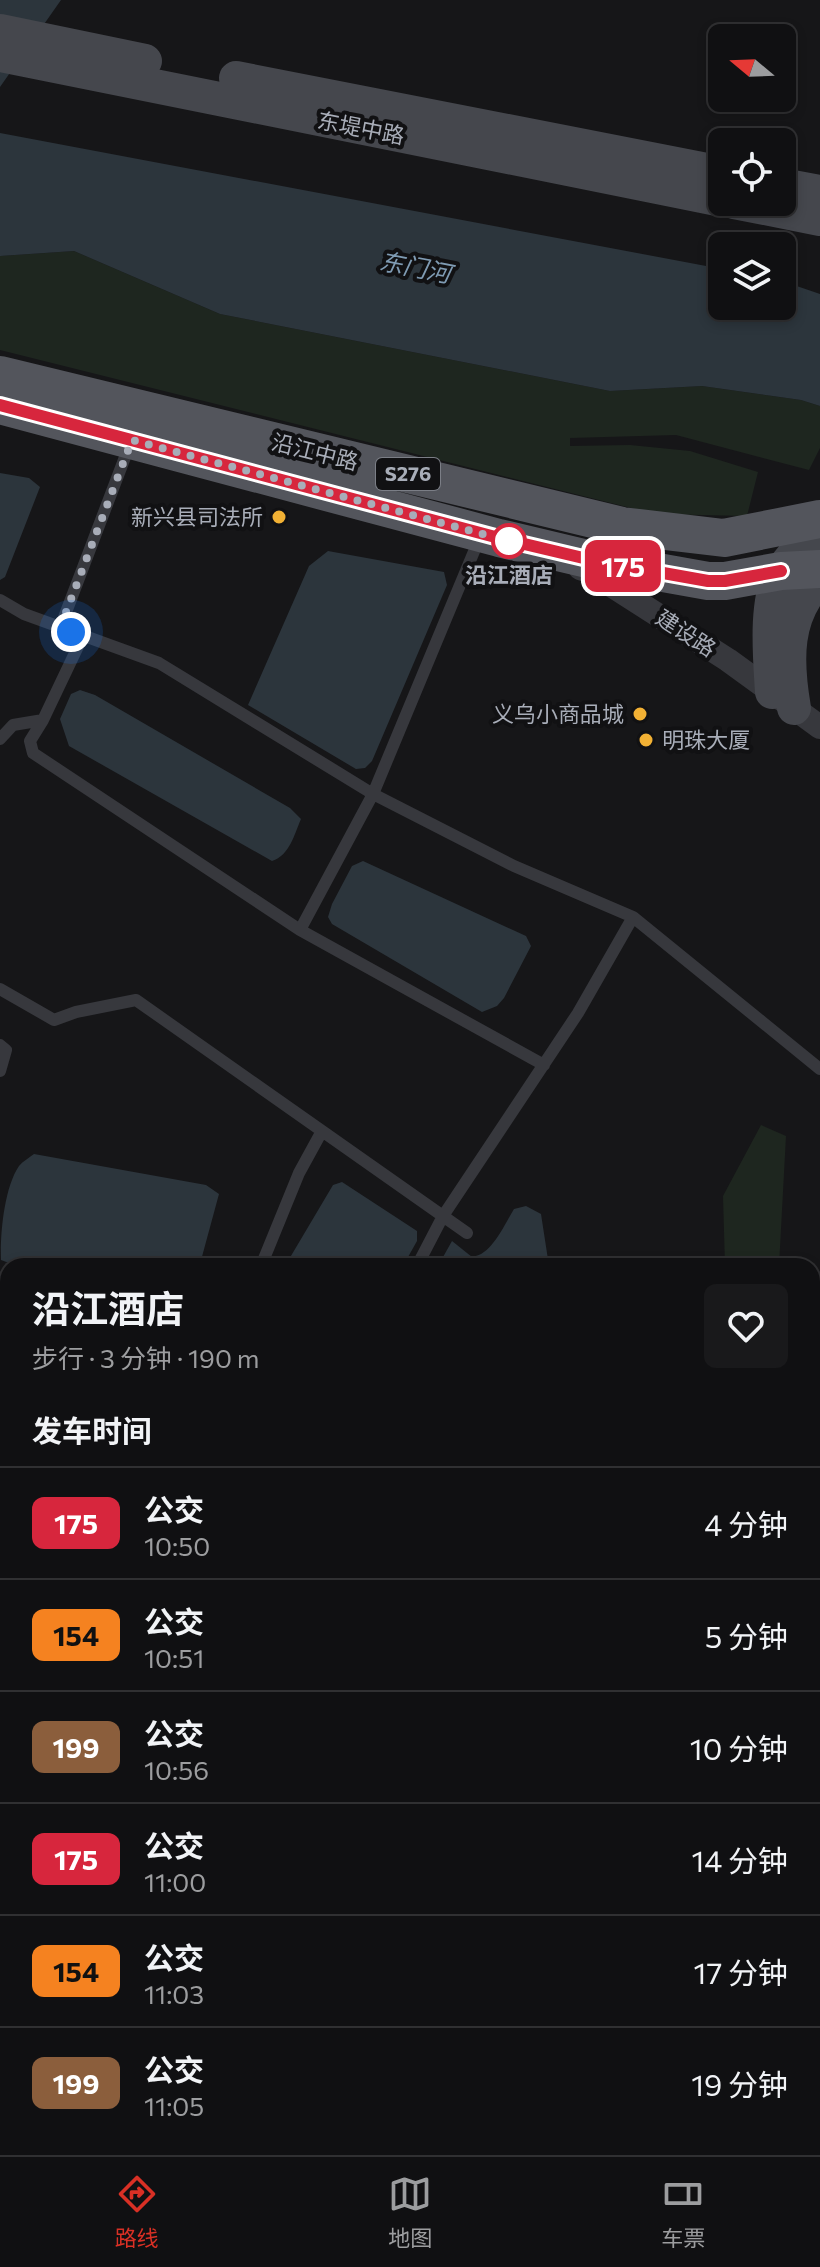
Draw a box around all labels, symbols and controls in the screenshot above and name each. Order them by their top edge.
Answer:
north arrow [708,24,796,112]
map controls [708,24,796,320]
street label: 东堤中路 [315,106,407,149]
button: locate [708,128,796,216]
button: layers [708,232,796,320]
water label: 东门河 [377,245,457,288]
street label: 沿江中路 [269,428,361,475]
road number: S276 [376,458,440,490]
place label: 新兴县司法所 [131,503,263,530]
marker: 新兴县司法所 [270,508,288,526]
marker: 沿江酒店 [492,524,526,558]
line badge: 175 [577,540,669,592]
text: 175 [601,549,645,583]
place label: 沿江酒店 [465,561,553,588]
street label: 建设路 [651,603,721,662]
your location [51,612,91,652]
place label: 义乌小商品城 [492,700,624,727]
marker: 义乌小商品城 [631,705,649,723]
place label: 明珠大厦 [662,726,750,753]
marker: 明珠大厦 [637,731,655,749]
text: 沿江酒店 [32,1284,184,1331]
button: heart [704,1284,788,1368]
text: 步行 · 3 分钟 · 190 m [32,1342,260,1373]
text: 发车时间 [32,1411,152,1448]
text: 公交 [144,1490,204,1527]
text: 4 分钟 [704,1505,788,1542]
text: 175 [54,1506,98,1540]
text: 10:50 [144,1530,210,1561]
text: 公交 [144,1602,204,1639]
text: 5 分钟 [705,1617,788,1654]
text: 154 [53,1618,99,1652]
text: 10:51 [144,1642,204,1673]
text: 公交 [144,1714,204,1751]
text: 10 分钟 [690,1729,788,1766]
text: 199 [52,1730,100,1764]
text: 10:56 [144,1754,209,1785]
text: 公交 [144,1826,204,1863]
text: 14 分钟 [691,1841,788,1878]
text: 175 [54,1842,98,1876]
text: 11:00 [144,1866,206,1897]
text: 公交 [144,1938,204,1975]
text: 17 分钟 [694,1953,788,1990]
text: 154 [53,1954,99,1988]
text: 11:03 [144,1978,204,2009]
text: 公交 [144,2050,204,2087]
text: 19 分钟 [691,2065,788,2102]
text: 199 [52,2066,100,2100]
text: 11:05 [144,2090,204,2121]
tab: 路线 [115,2172,159,2252]
tab: 地图 [388,2172,432,2252]
tab: 车票 [661,2172,705,2252]

